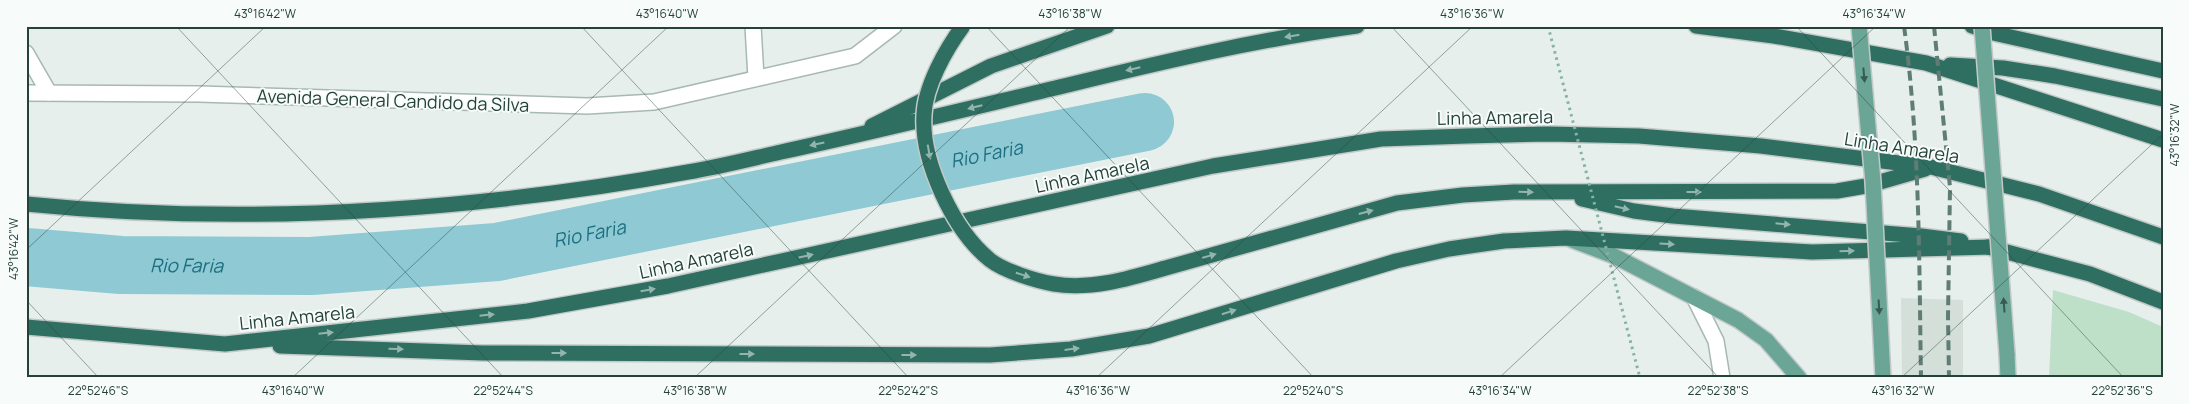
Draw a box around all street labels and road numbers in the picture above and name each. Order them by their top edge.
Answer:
street label: Avenida General Candido da Silva [256,83,530,117]
street label: Linha Amarela [1437,104,1553,130]
street label: Linha Amarela [1843,126,1961,168]
street label: Linha Amarela [1033,150,1151,198]
street label: Linha Amarela [637,236,755,284]
street label: Linha Amarela [238,299,356,335]

